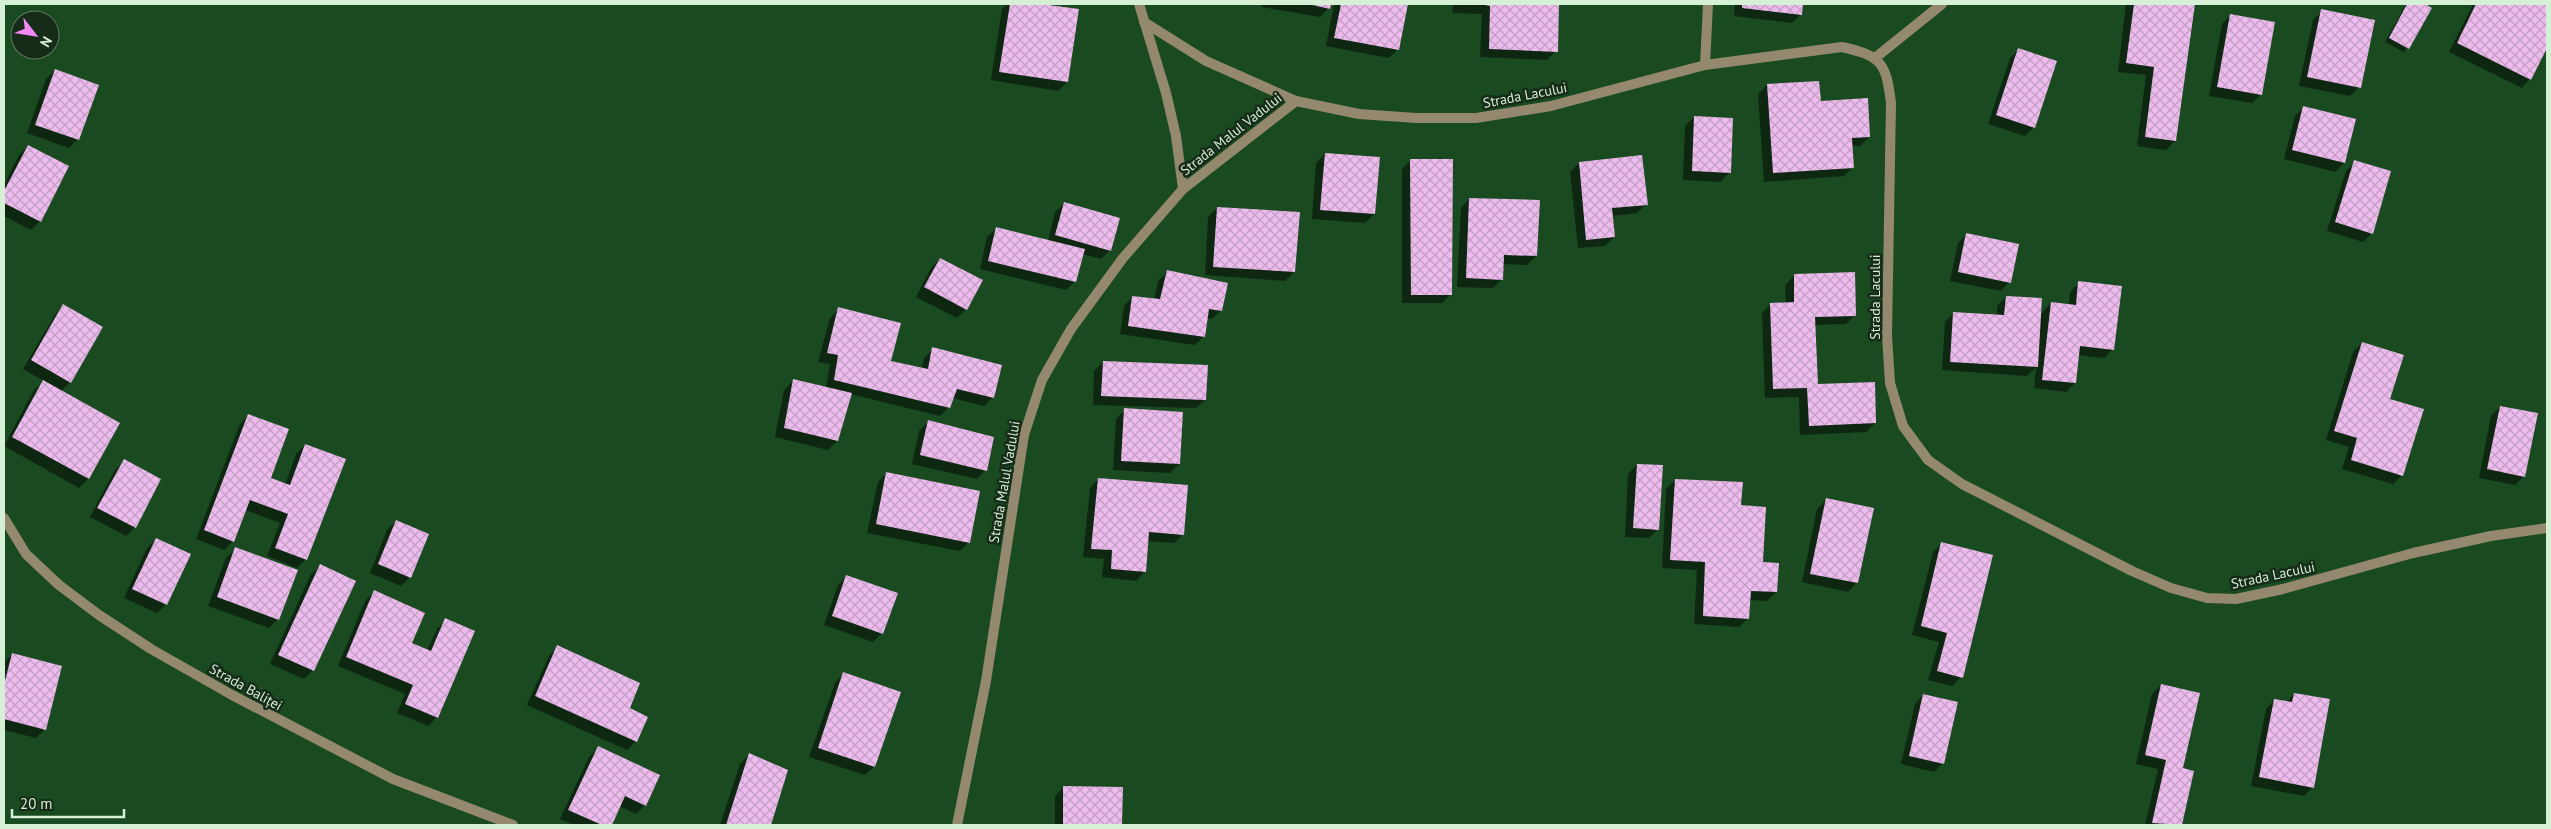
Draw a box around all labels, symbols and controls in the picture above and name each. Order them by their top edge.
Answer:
north arrow [10,10,60,60]
text: N [36,33,56,50]
street label: Strada Lacului [1481,78,1569,112]
street label: Strada Malul Vadului [1177,89,1285,179]
street label: Strada Lacului [1866,254,1884,340]
street label: Strada Malul Vadului [984,419,1024,545]
street label: Strada Lacului [2229,557,2317,593]
street label: Strada Baliței [206,660,286,714]
scale bar [12,786,125,818]
text: 20 m [20,794,53,813]

